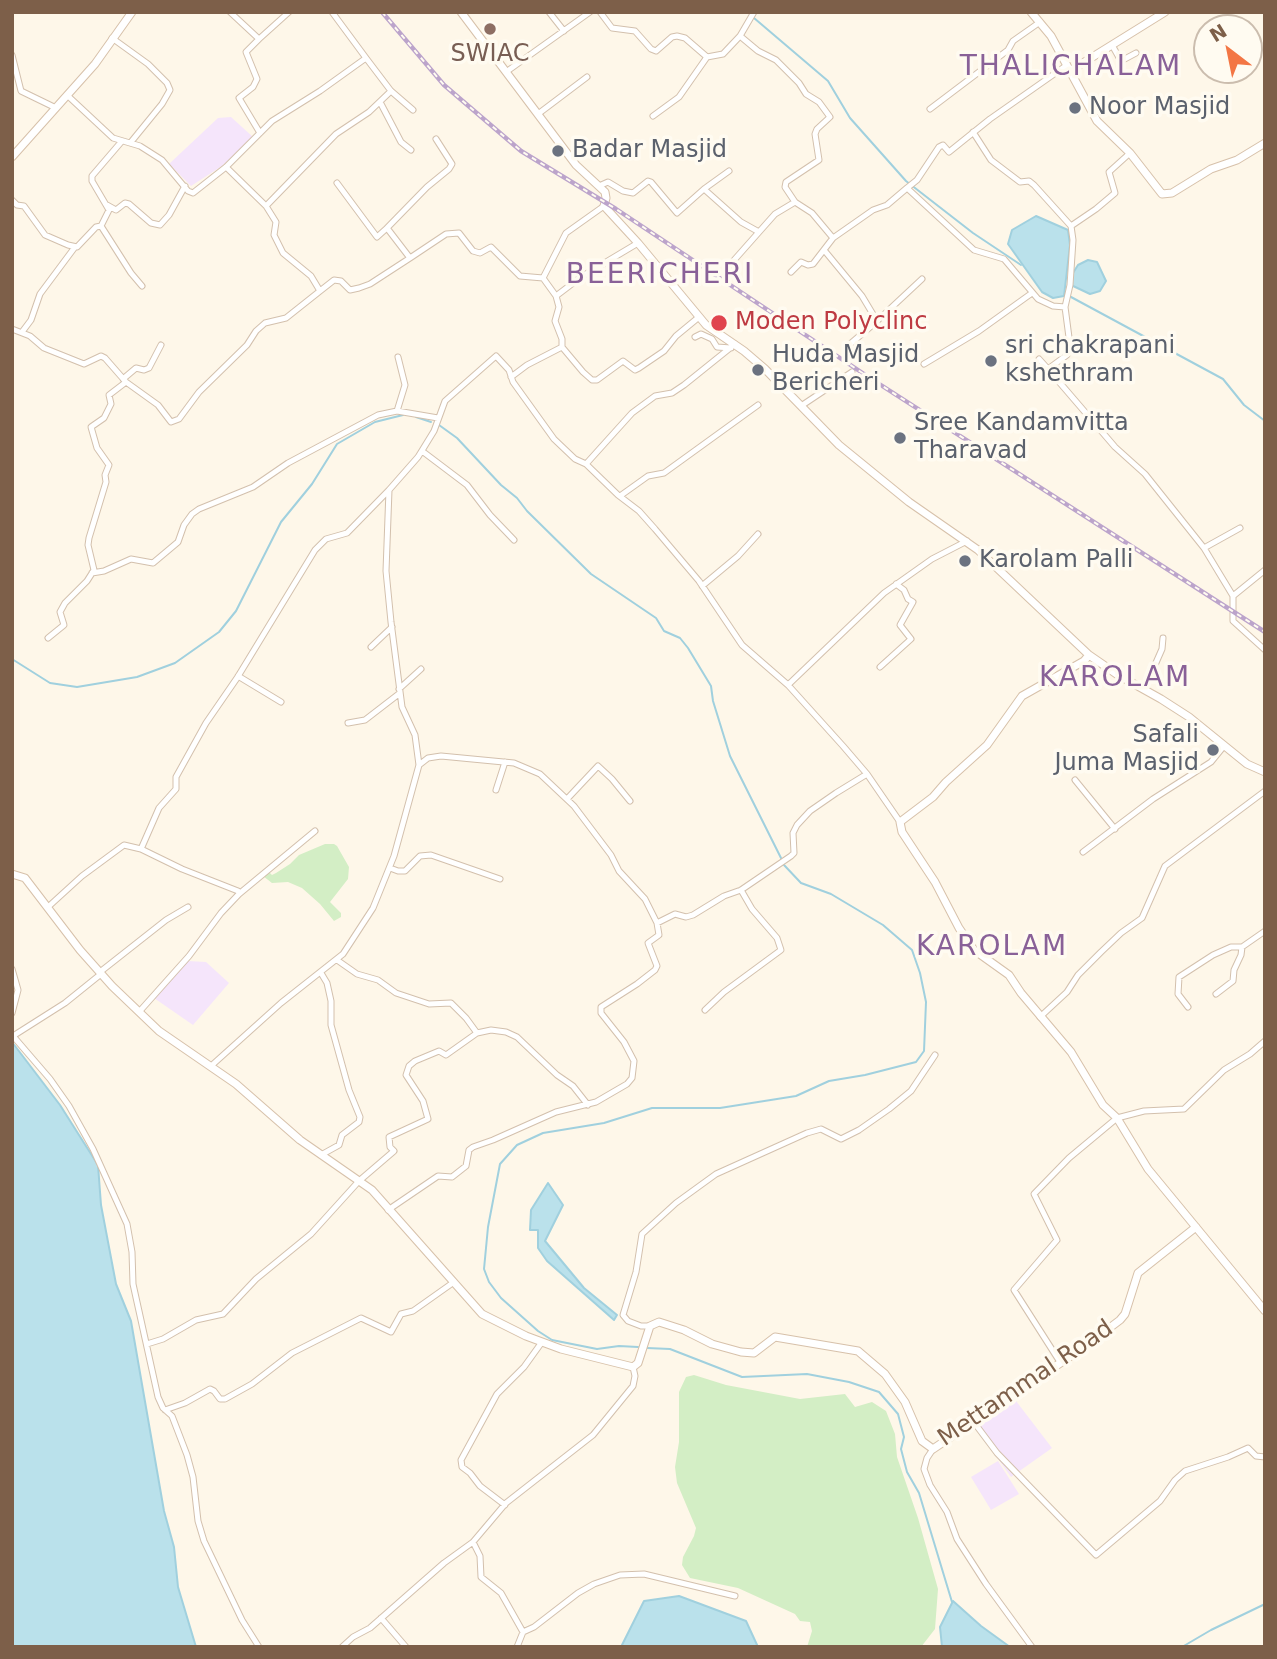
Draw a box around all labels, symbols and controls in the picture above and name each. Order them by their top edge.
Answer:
north arrow [1193,14,1263,84]
text: N [1205,19,1231,46]
marker: SWIAC [482,21,498,37]
place label: SWIAC [451,41,529,69]
district label: THALICHALAM [961,51,1181,85]
place label: Noor Masjid [1089,94,1230,122]
marker: Noor Masjid [1067,100,1083,116]
place label: Badar Masjid [572,137,727,165]
marker: Badar Masjid [550,143,566,159]
district label: BEERICHERI [567,259,753,293]
place label: Moden Polyclinc [735,309,927,337]
marker: Moden Polyclinc [709,313,729,333]
place label: sri chakrapani kshethram [1005,333,1175,389]
place label: Huda Masjid Bericheri [772,342,919,398]
marker: sri chakrapani kshethram [983,353,999,369]
marker: Huda Masjid Bericheri [750,362,766,378]
place label: Sree Kandamvitta Tharavad [914,410,1129,466]
marker: Sree Kandamvitta Tharavad [892,430,908,446]
place label: Karolam Palli [979,547,1134,575]
marker: Karolam Palli [957,553,973,569]
district label: KAROLAM [1040,662,1190,696]
place label: Safali Juma Masjid [1055,722,1199,778]
marker: Safali Juma Masjid [1205,742,1221,758]
district label: KAROLAM [917,931,1067,965]
street label: Mettammal Road [933,1315,1119,1453]

